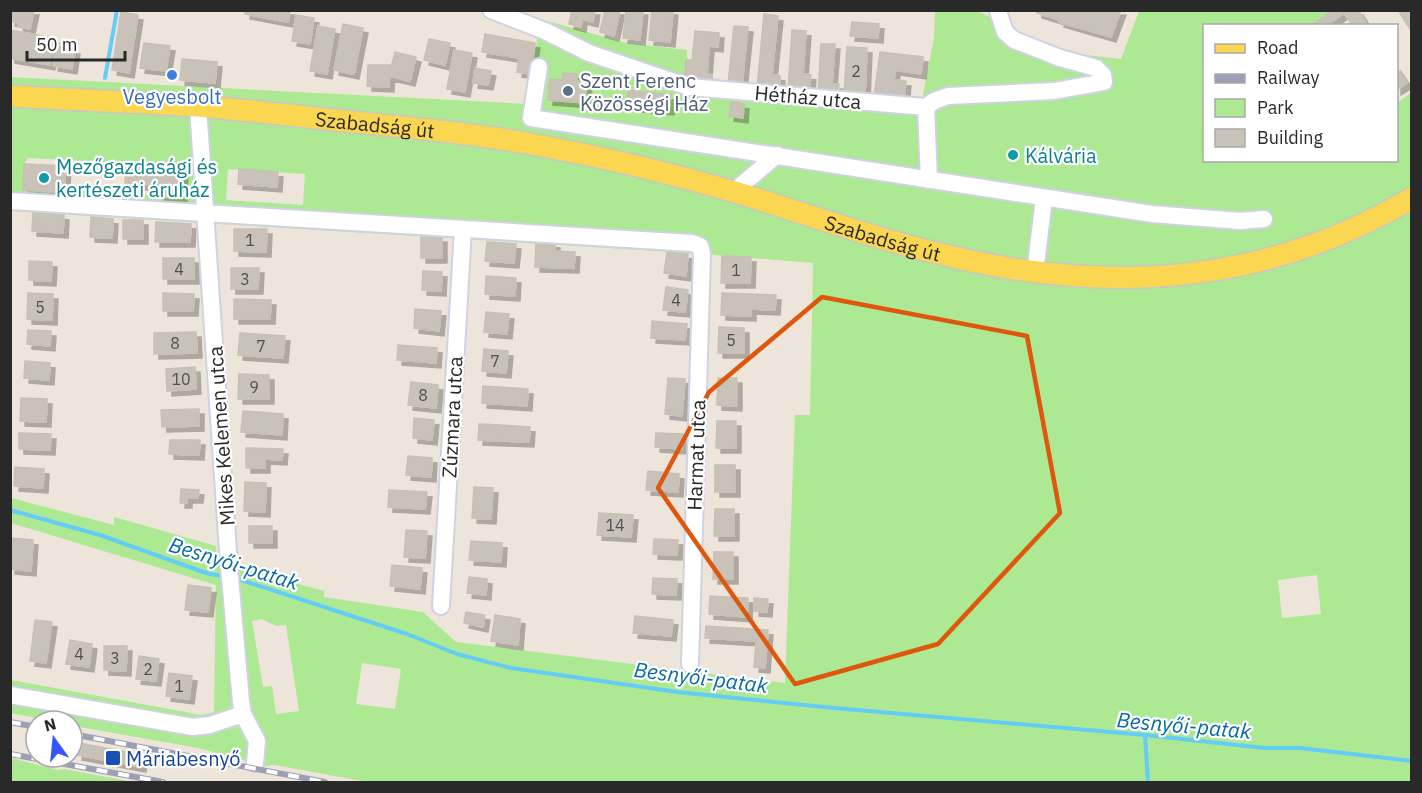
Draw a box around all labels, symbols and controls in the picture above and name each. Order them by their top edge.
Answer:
scale bar [27,24,124,62]
legend [1203,24,1398,162]
text: 50 m [36,33,78,56]
text: Road [1257,36,1298,59]
house number: 2 [851,61,861,81]
text: Railway [1257,66,1319,89]
place label: Szent Ferenc Közösségi Ház [580,67,708,117]
marker: Vegyesbolt [165,68,179,82]
street label: Hétház utca [753,79,863,115]
place label: Vegyesbolt [123,83,221,110]
marker: Szent Ferenc Közösségi Ház [561,84,575,98]
text: Park [1257,96,1294,119]
street label: Szabadság út [314,105,436,144]
text: Building [1257,126,1324,149]
place label: Kálvária [1025,142,1097,169]
marker: Kálvária [1006,148,1020,162]
place label: Mezőgazdasági és kertészeti áruház [56,153,217,203]
marker: Mezőgazdasági és kertészeti áruház [37,171,51,185]
street label: Szabadság út [821,208,944,267]
house number: 1 [245,230,255,250]
house number: 4 [174,259,184,279]
house number: 1 [731,260,741,280]
house number: 3 [240,269,250,289]
house number: 4 [671,290,681,310]
house number: 5 [35,297,45,317]
house number: 5 [726,330,736,350]
house number: 8 [170,333,180,353]
house number: 7 [256,336,266,356]
street label: Mikes Kelemen utca [201,345,241,527]
house number: 7 [490,351,500,371]
street label: Zúzmara utca [435,355,469,479]
house number: 10 [171,369,191,389]
house number: 9 [249,377,259,397]
house number: 8 [418,385,428,405]
street label: Harmat utca [681,399,711,511]
house number: 14 [605,515,625,535]
water label: Besnyői-patak [166,530,303,596]
house number: 4 [74,644,84,664]
house number: 3 [110,648,120,668]
water label: Besnyői-patak [633,655,771,699]
house number: 2 [143,659,153,679]
house number: 1 [174,676,184,696]
water label: Besnyői-patak [1116,705,1253,745]
north arrow [24,709,84,769]
text: N [42,713,58,736]
place label: Máriabesnyő [126,745,241,772]
marker: Máriabesnyő [104,749,122,767]

